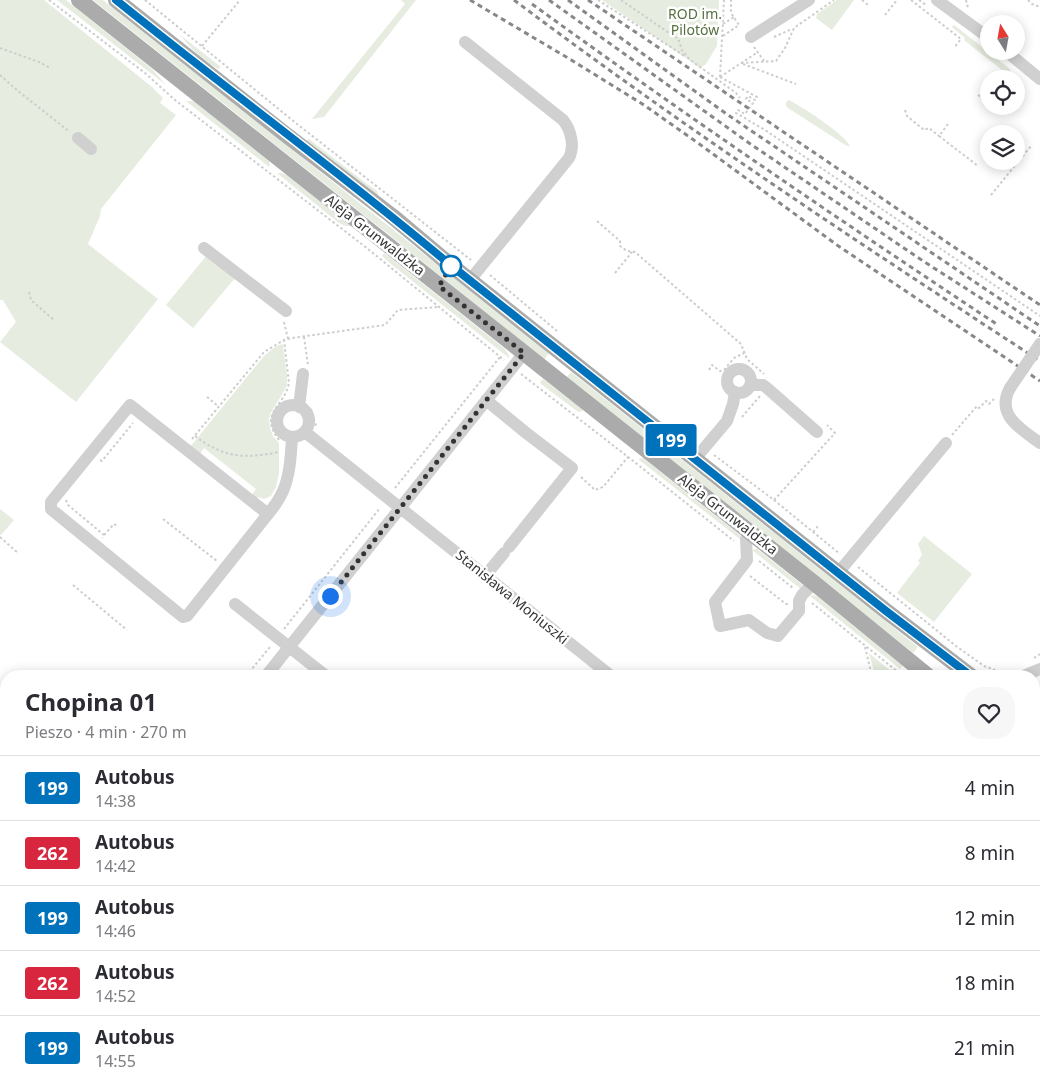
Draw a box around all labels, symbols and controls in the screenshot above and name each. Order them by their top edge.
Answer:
park label: ROD im. Pilotów [668,4,722,39]
north arrow [980,15,1025,60]
map controls [980,15,1025,170]
button: locate [980,70,1025,115]
button: layers [980,125,1025,170]
street label: Aleja Grunwaldzka [321,190,429,280]
unlabelled marker [440,255,462,277]
line badge: 199 [642,424,700,456]
text: 199 [656,428,686,452]
street label: Aleja Grunwaldzka [674,469,782,559]
street label: Stanisława Moniuszki [452,545,573,648]
your location [318,584,343,609]
text: Chopina 01 [25,685,157,718]
button: heart [963,687,1015,739]
text: Pieszo · 4 min · 270 m [25,721,187,743]
text: Autobus [95,764,175,790]
text: 4 min [965,775,1015,801]
text: 199 [37,776,68,800]
text: 14:38 [95,790,136,812]
text: Autobus [95,829,175,855]
text: 8 min [965,840,1015,866]
text: 262 [37,841,68,865]
text: 14:42 [95,855,136,877]
text: Autobus [95,894,175,920]
text: 12 min [954,905,1015,931]
text: 199 [37,906,68,930]
text: 14:46 [95,920,136,942]
text: Autobus [95,959,175,985]
text: 18 min [954,970,1015,996]
text: 262 [37,971,68,995]
text: 14:52 [95,985,136,1007]
text: Autobus [95,1024,175,1050]
text: 21 min [954,1035,1015,1061]
text: 199 [37,1036,68,1060]
text: 14:55 [95,1050,136,1072]

